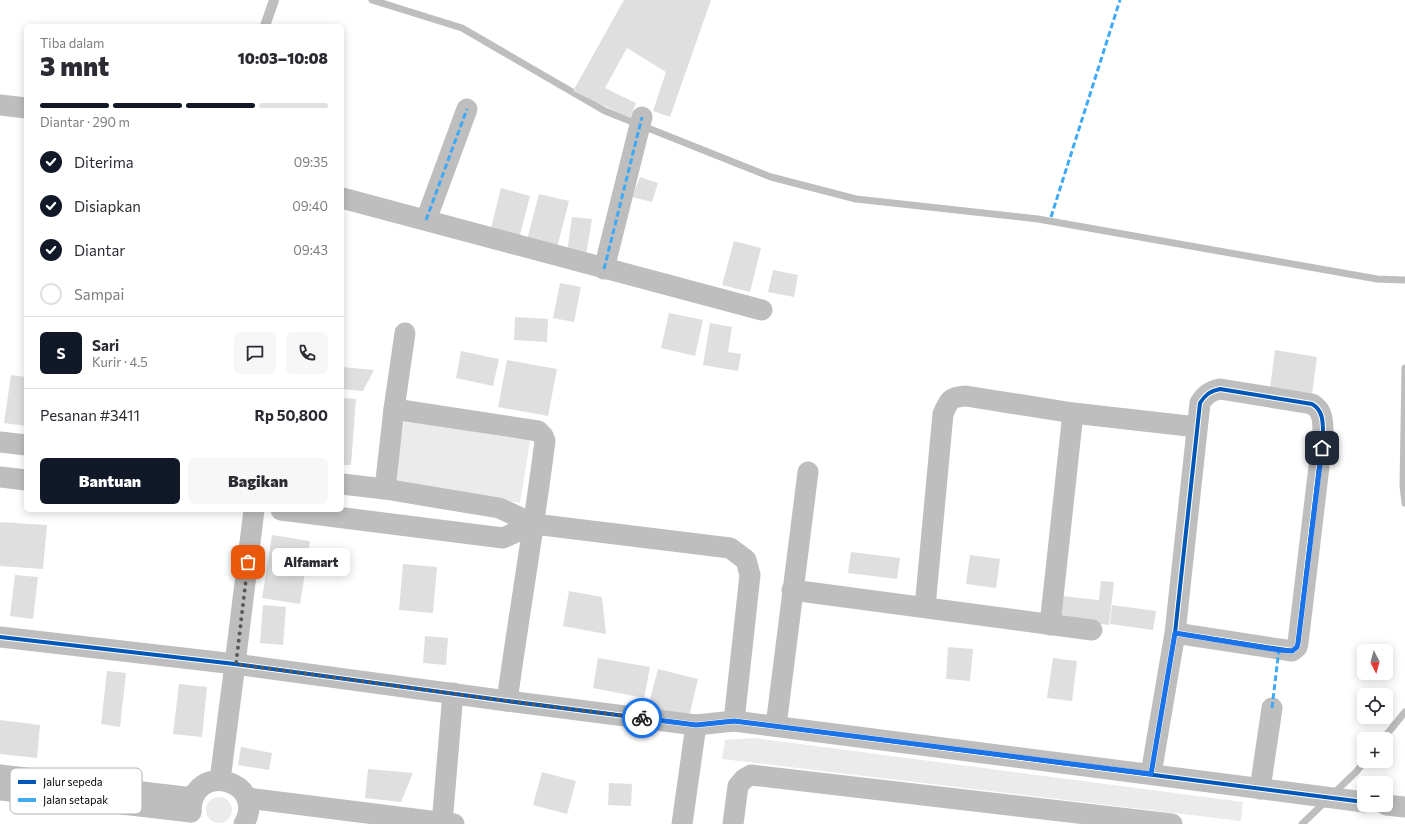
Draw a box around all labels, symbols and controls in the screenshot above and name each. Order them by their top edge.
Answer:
text: Tiba dalam [40,35,104,51]
text: 10:03–10:08 [238,49,328,67]
text: 3 mnt [40,50,109,81]
text: Diantar · 290 m [40,114,130,130]
icon: check [40,151,62,173]
text: Diterima [74,153,134,171]
text: 09:35 [294,154,328,170]
icon: check [40,195,62,217]
text: Disiapkan [74,197,141,215]
text: 09:40 [292,198,328,214]
icon: check [40,239,62,261]
text: Diantar [74,241,125,259]
text: 09:43 [293,242,328,258]
text: Sampai [74,285,124,303]
button: chat [234,332,276,374]
button: phone [286,332,328,374]
text: Sari [92,336,119,354]
text: S [56,344,66,362]
text: Kurir · 4.5 [92,354,148,370]
text: Pesanan #3411 [40,406,140,424]
text: Rp 50,800 [255,406,328,424]
pin [1305,431,1339,465]
icon: home [1311,437,1333,459]
button: Bantuan [40,458,180,504]
button: Bagikan [188,458,328,504]
pin [231,545,265,579]
callout: Alfamart [272,548,350,576]
icon: bag [237,551,259,573]
text: Alfamart [284,554,338,570]
north arrow [1357,644,1393,680]
map controls [1357,644,1393,812]
button: locate [1357,688,1393,724]
courier [622,698,662,738]
icon: bike [631,707,653,729]
button: + [1357,732,1393,768]
legend [10,768,142,814]
text: Jalur sepeda [43,775,103,789]
button: − [1357,776,1393,812]
text: Jalan setapak [43,793,108,807]

